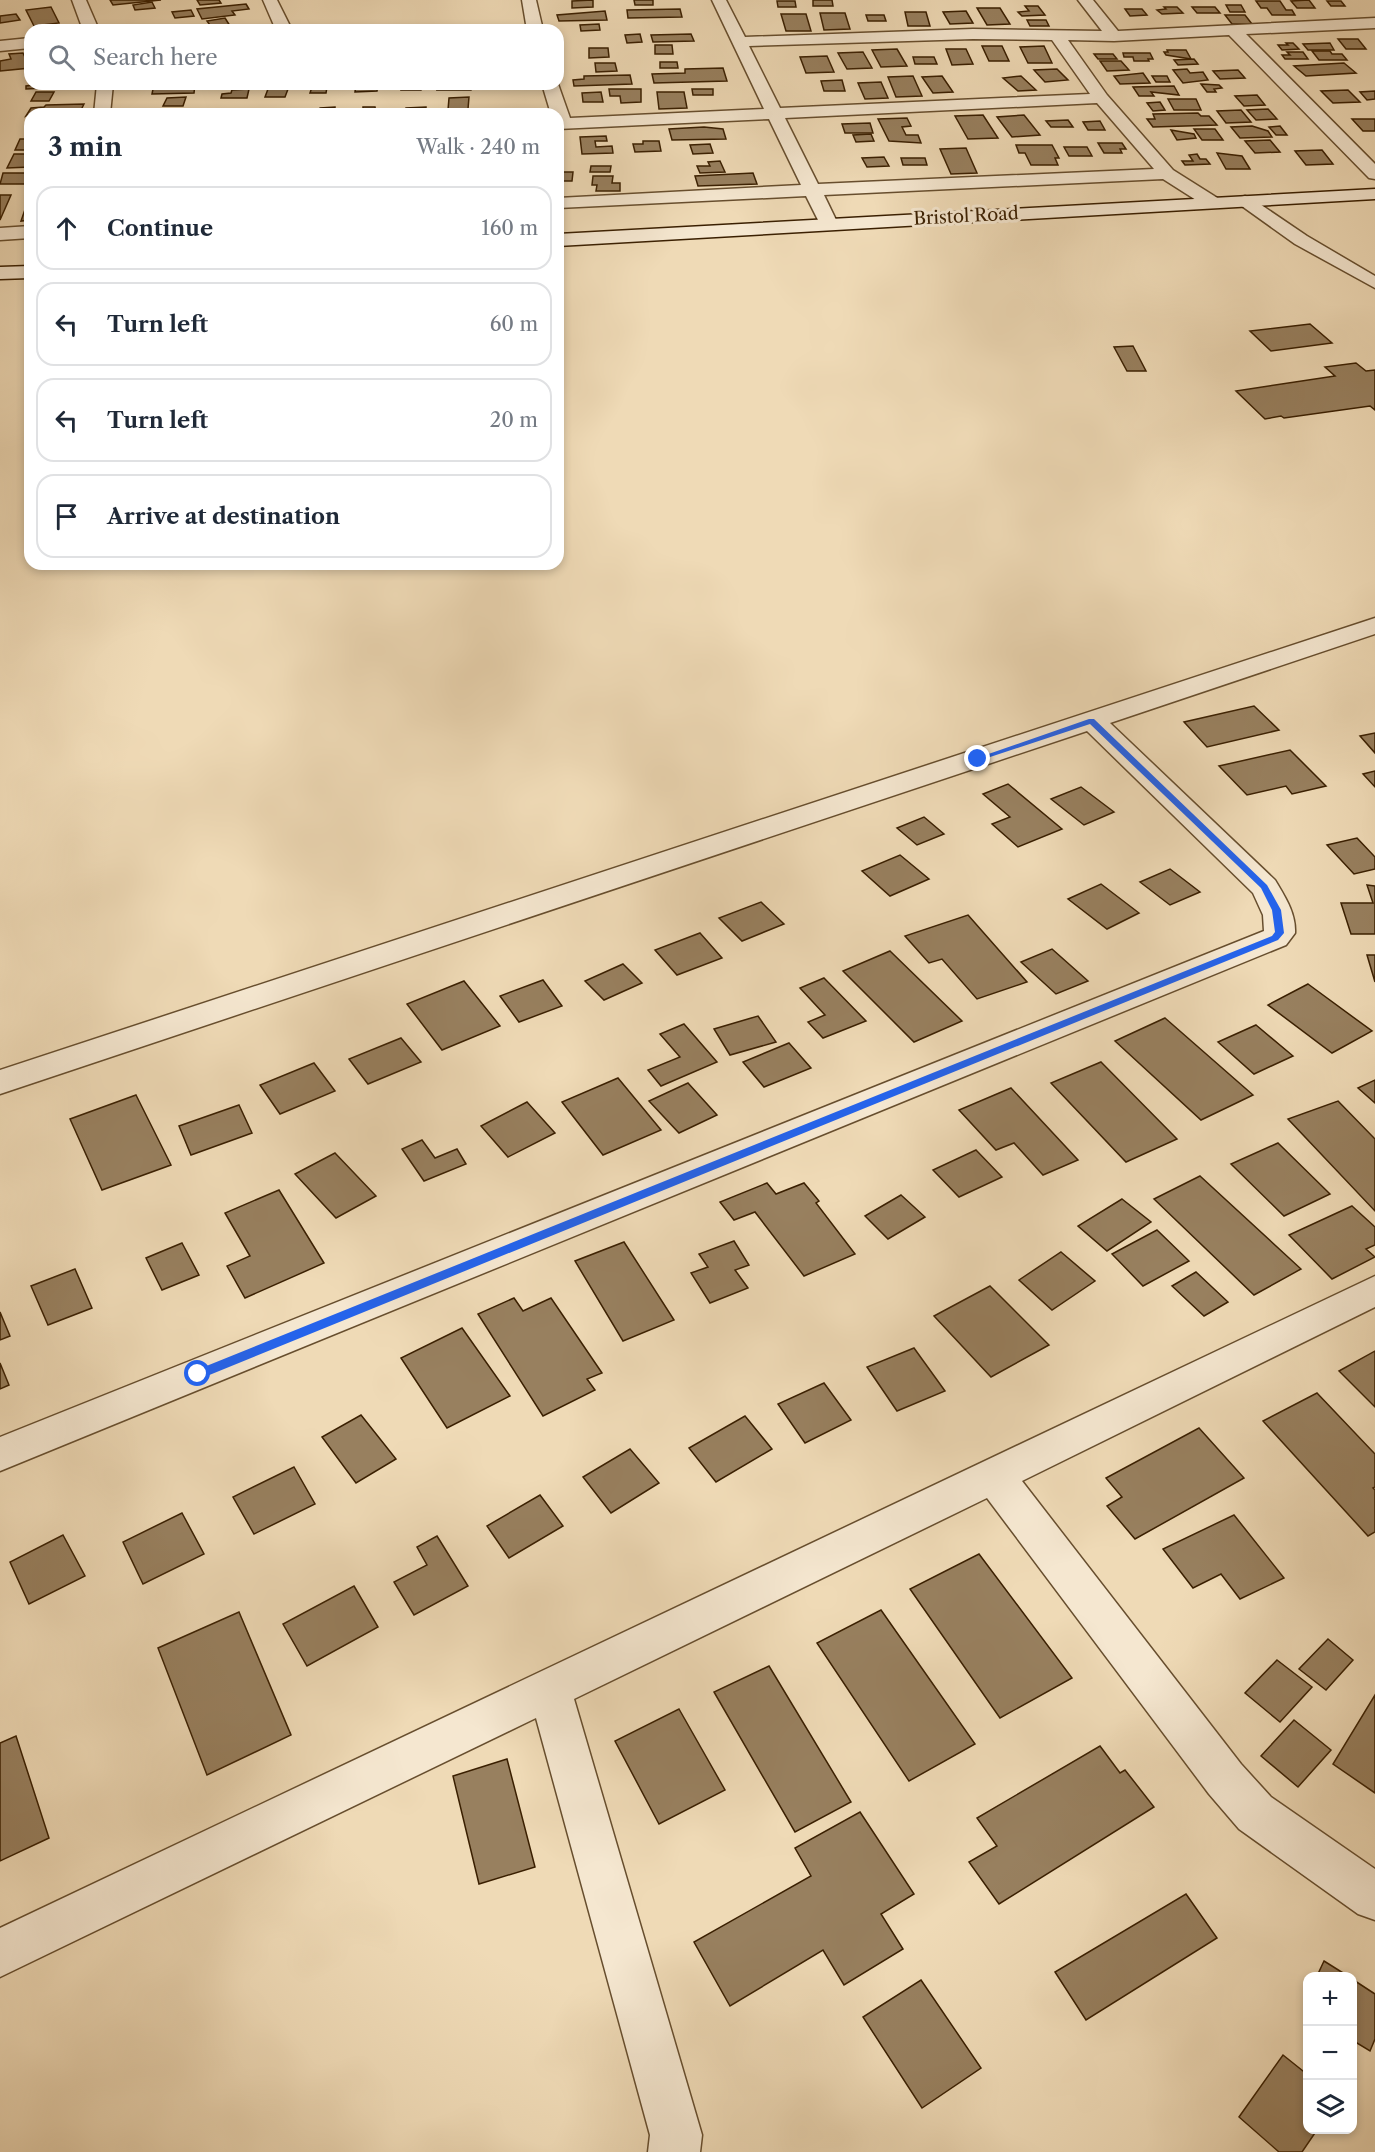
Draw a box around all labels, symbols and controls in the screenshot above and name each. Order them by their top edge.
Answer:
search box [24,24,564,90]
icon: search [45,41,78,74]
text: Search here [93,44,218,71]
text: 3 min [48,131,122,163]
text: Walk · 240 m [416,135,540,159]
street label: Bristol Road [913,202,1019,230]
icon: ahead [50,212,83,245]
text: Continue [107,215,213,242]
text: 160 m [481,216,538,240]
icon: left [50,308,83,341]
text: Turn left [107,311,208,338]
text: 60 m [490,312,538,336]
icon: left [50,404,83,437]
text: Turn left [107,407,208,434]
text: 20 m [490,408,538,432]
icon: arrive [50,500,83,533]
text: Arrive at destination [107,503,340,530]
route end [964,745,990,771]
route start [184,1360,210,1386]
map controls [1303,1972,1357,2134]
button: + [1303,1972,1357,2026]
button: − [1303,2026,1357,2080]
button: layers [1303,2080,1357,2134]

